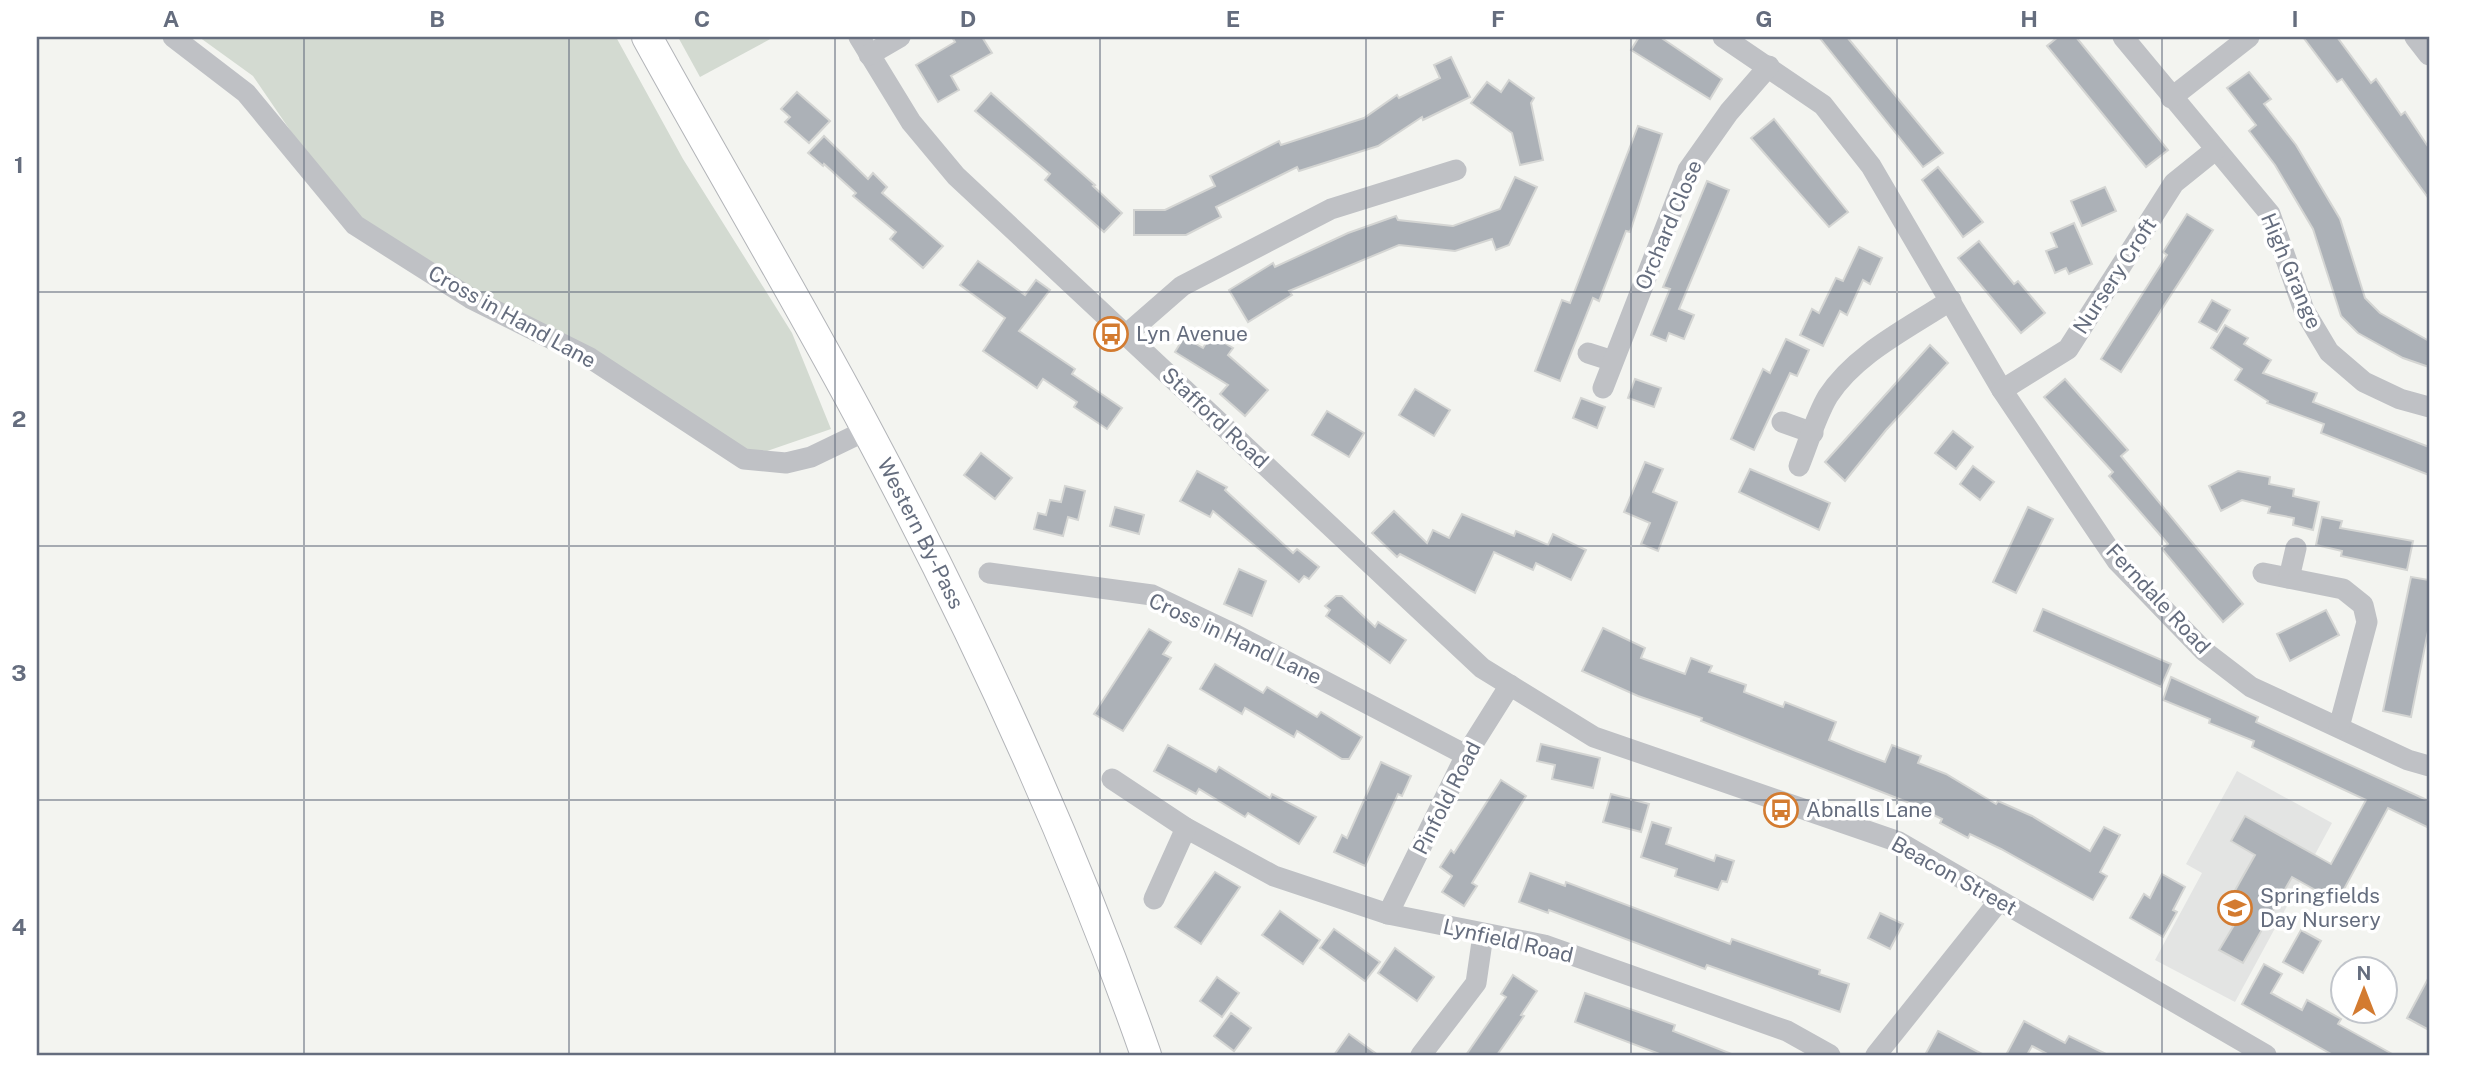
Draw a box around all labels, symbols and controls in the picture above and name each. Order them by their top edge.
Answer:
text: A [163,5,180,32]
text: B [429,5,445,32]
text: C [694,5,710,32]
text: D [960,5,976,32]
text: E [1226,5,1240,32]
text: F [1491,5,1505,32]
text: G [1755,5,1773,32]
text: H [2020,5,2038,32]
text: I [2291,5,2299,32]
text: 1 [14,151,24,178]
street label: Orchard Close [1630,156,1707,293]
street label: High Grange [2256,209,2327,332]
street label: Nursery Croft [2068,213,2161,338]
street label: Cross in Hand Lane [424,260,600,373]
bus stop icon: Lyn Avenue [1092,315,1130,353]
place label: Lyn Avenue [1136,321,1248,346]
street label: Stafford Road [1157,362,1274,473]
text: 2 [12,405,26,432]
street label: Western By-Pass [872,454,969,613]
street label: Ferndale Road [2101,539,2216,659]
street label: Cross in Hand Lane [1145,588,1326,690]
text: 3 [11,659,27,686]
street label: Pinfold Road [1407,737,1486,859]
bus stop icon: Abnalls Lane [1762,791,1800,829]
place label: Abnalls Lane [1806,797,1932,822]
street label: Beacon Street [1887,831,2021,920]
place label: Springfields Day Nursery [2260,883,2381,932]
school or university icon: Springfields Day Nursery [2216,889,2254,927]
text: 4 [11,913,27,940]
street label: Lynfield Road [1441,913,1576,968]
north arrow [2330,956,2400,1026]
text: N [2357,962,2371,984]

